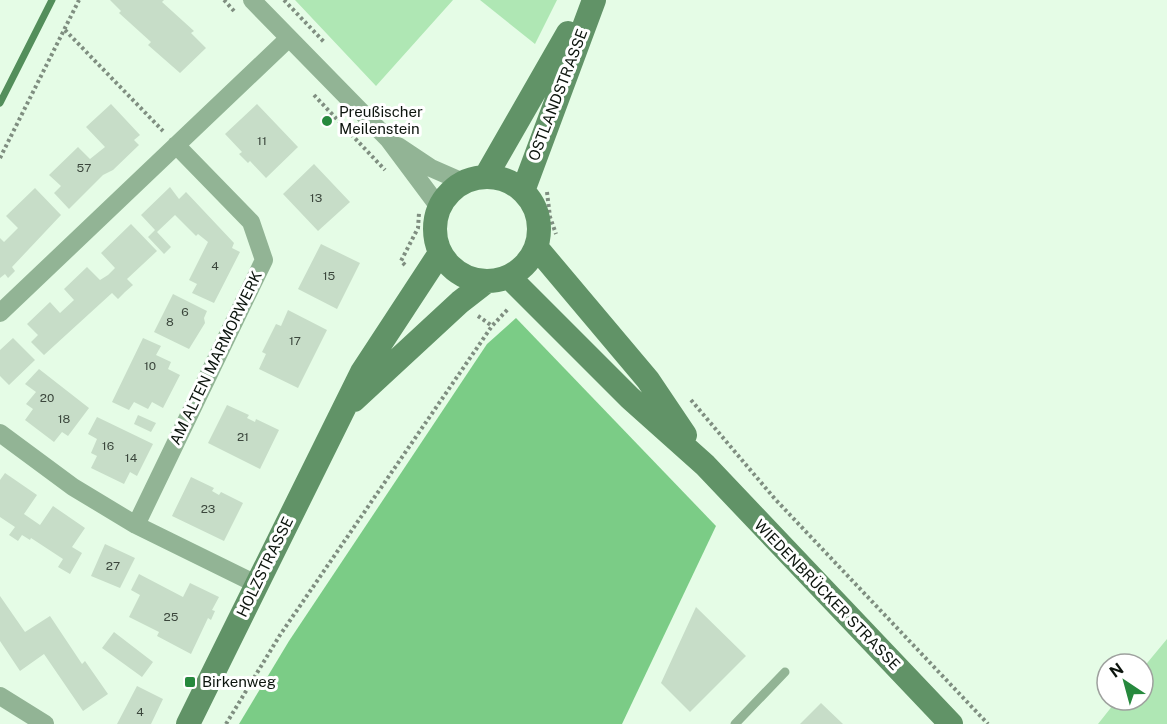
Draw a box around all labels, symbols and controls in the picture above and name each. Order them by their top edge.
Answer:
street label: OSTLANDSTRASSE [525,27,590,163]
place label: Preußischer Meilenstein [339,103,423,137]
marker: Preußischer Meilenstein [320,114,334,128]
house number: 11 [257,134,267,148]
house number: 57 [77,161,91,175]
house number: 13 [310,191,322,205]
house number: 4 [211,259,219,273]
street label: AM ALTEN MARMORWERK [166,268,265,447]
house number: 15 [323,269,336,283]
house number: 6 [181,305,189,319]
house number: 8 [166,315,174,329]
house number: 17 [289,334,301,348]
house number: 10 [144,359,156,373]
house number: 20 [40,391,54,405]
house number: 18 [58,412,71,426]
house number: 21 [237,430,249,444]
house number: 16 [102,439,114,453]
house number: 14 [125,451,138,465]
house number: 23 [201,502,215,516]
street label: HOLZSTRASSE [233,514,296,620]
street label: WIEDENBRÜCKER STRASSE [751,515,904,673]
house number: 27 [106,559,120,573]
house number: 25 [164,610,179,624]
north arrow [1095,652,1155,712]
text: N [1106,659,1127,682]
place label: Birkenweg [202,673,276,690]
marker: Birkenweg [183,675,197,689]
house number: 4 [136,705,144,719]

